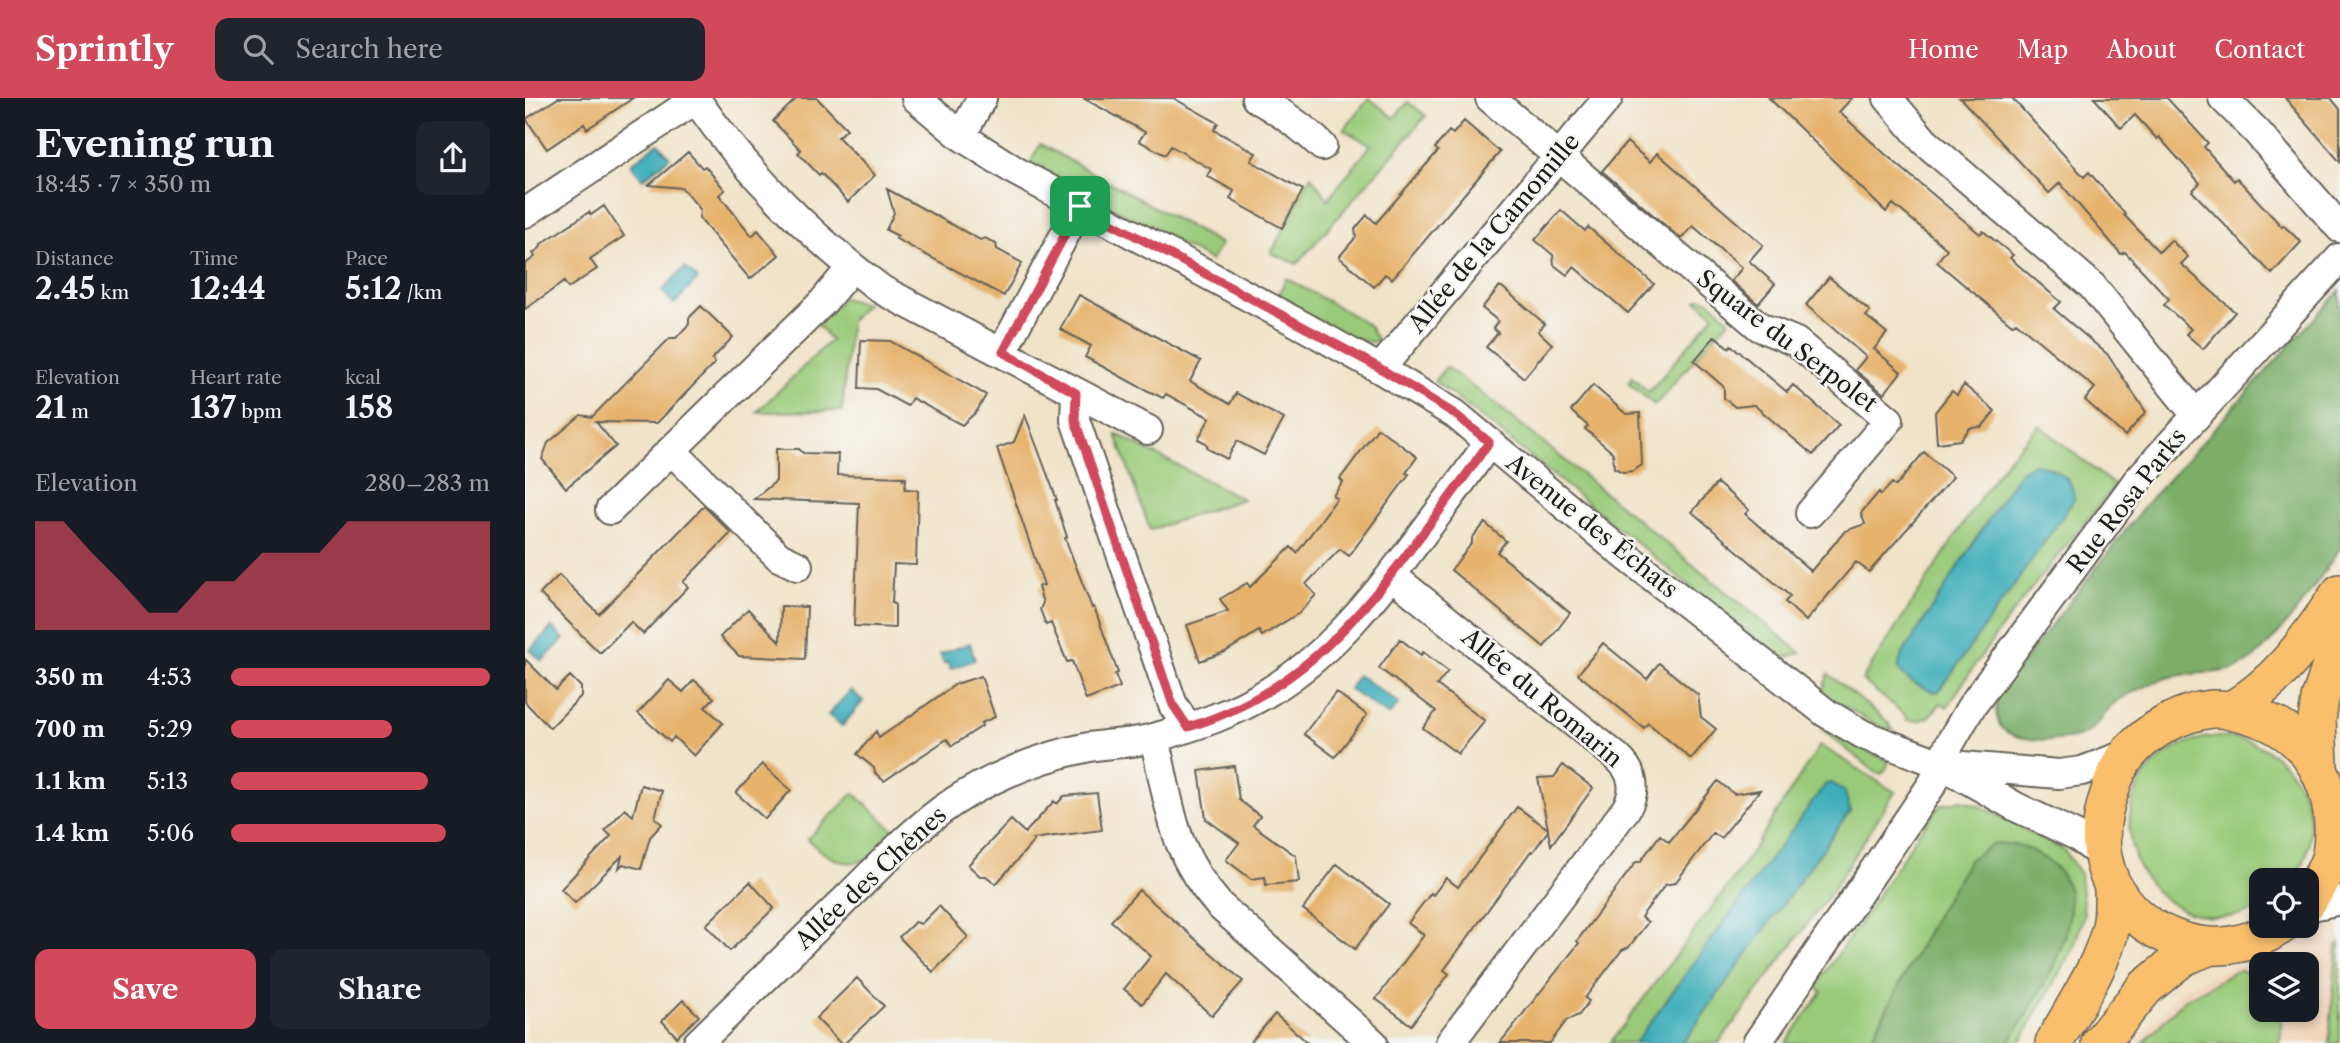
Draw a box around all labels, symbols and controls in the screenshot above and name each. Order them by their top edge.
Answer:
search box [215,18,705,81]
text: Sprintly [35,29,173,70]
icon: search [239,30,277,68]
text: Search here [295,33,443,65]
text: Home [1908,35,1979,64]
text: Map [2017,35,2068,64]
text: About [2106,35,2177,64]
text: Contact [2215,35,2305,64]
text: Evening run [35,120,275,167]
button: share [416,121,490,195]
street label: Allée de la Camomille [1401,127,1585,339]
text: 18:45 · 7 × 350 m [35,170,211,198]
pin [1050,176,1110,236]
icon: arrive [1061,187,1099,225]
text: Distance [35,247,114,270]
text: Time [190,247,238,270]
text: Pace [345,247,388,270]
street label: Square du Serpolet [1691,263,1884,418]
text: 2.45 [35,270,95,307]
text: 12:44 [190,270,266,307]
text: 5:12 [345,270,402,307]
text: km [95,281,129,304]
text: /km [402,281,442,304]
text: Elevation [35,366,120,389]
text: Heart rate [190,366,282,389]
text: kcal [345,366,381,389]
text: 21 [35,389,66,426]
text: 137 [190,389,236,426]
text: 158 [345,389,394,426]
text: m [66,400,89,423]
text: bpm [236,400,282,423]
street label: Rue Rosa Parks [2061,422,2192,579]
street label: Avenue des Échats [1500,447,1684,604]
text: Elevation [35,469,138,497]
text: 280–283 m [364,469,490,497]
street label: Allée du Romarin [1455,621,1628,773]
text: 350 m [35,663,104,691]
text: 4:53 [147,663,192,691]
text: 700 m [35,715,105,743]
text: 5:29 [147,715,193,743]
text: 1.1 km [35,767,106,795]
text: 5:13 [147,767,188,795]
street label: Allée des Chênes [788,800,952,956]
text: 1.4 km [35,819,109,847]
text: 5:06 [147,819,194,847]
map controls [2249,868,2319,1022]
button: locate [2249,868,2319,938]
button: Save [35,949,256,1029]
button: Share [270,949,490,1029]
button: layers [2249,952,2319,1022]

